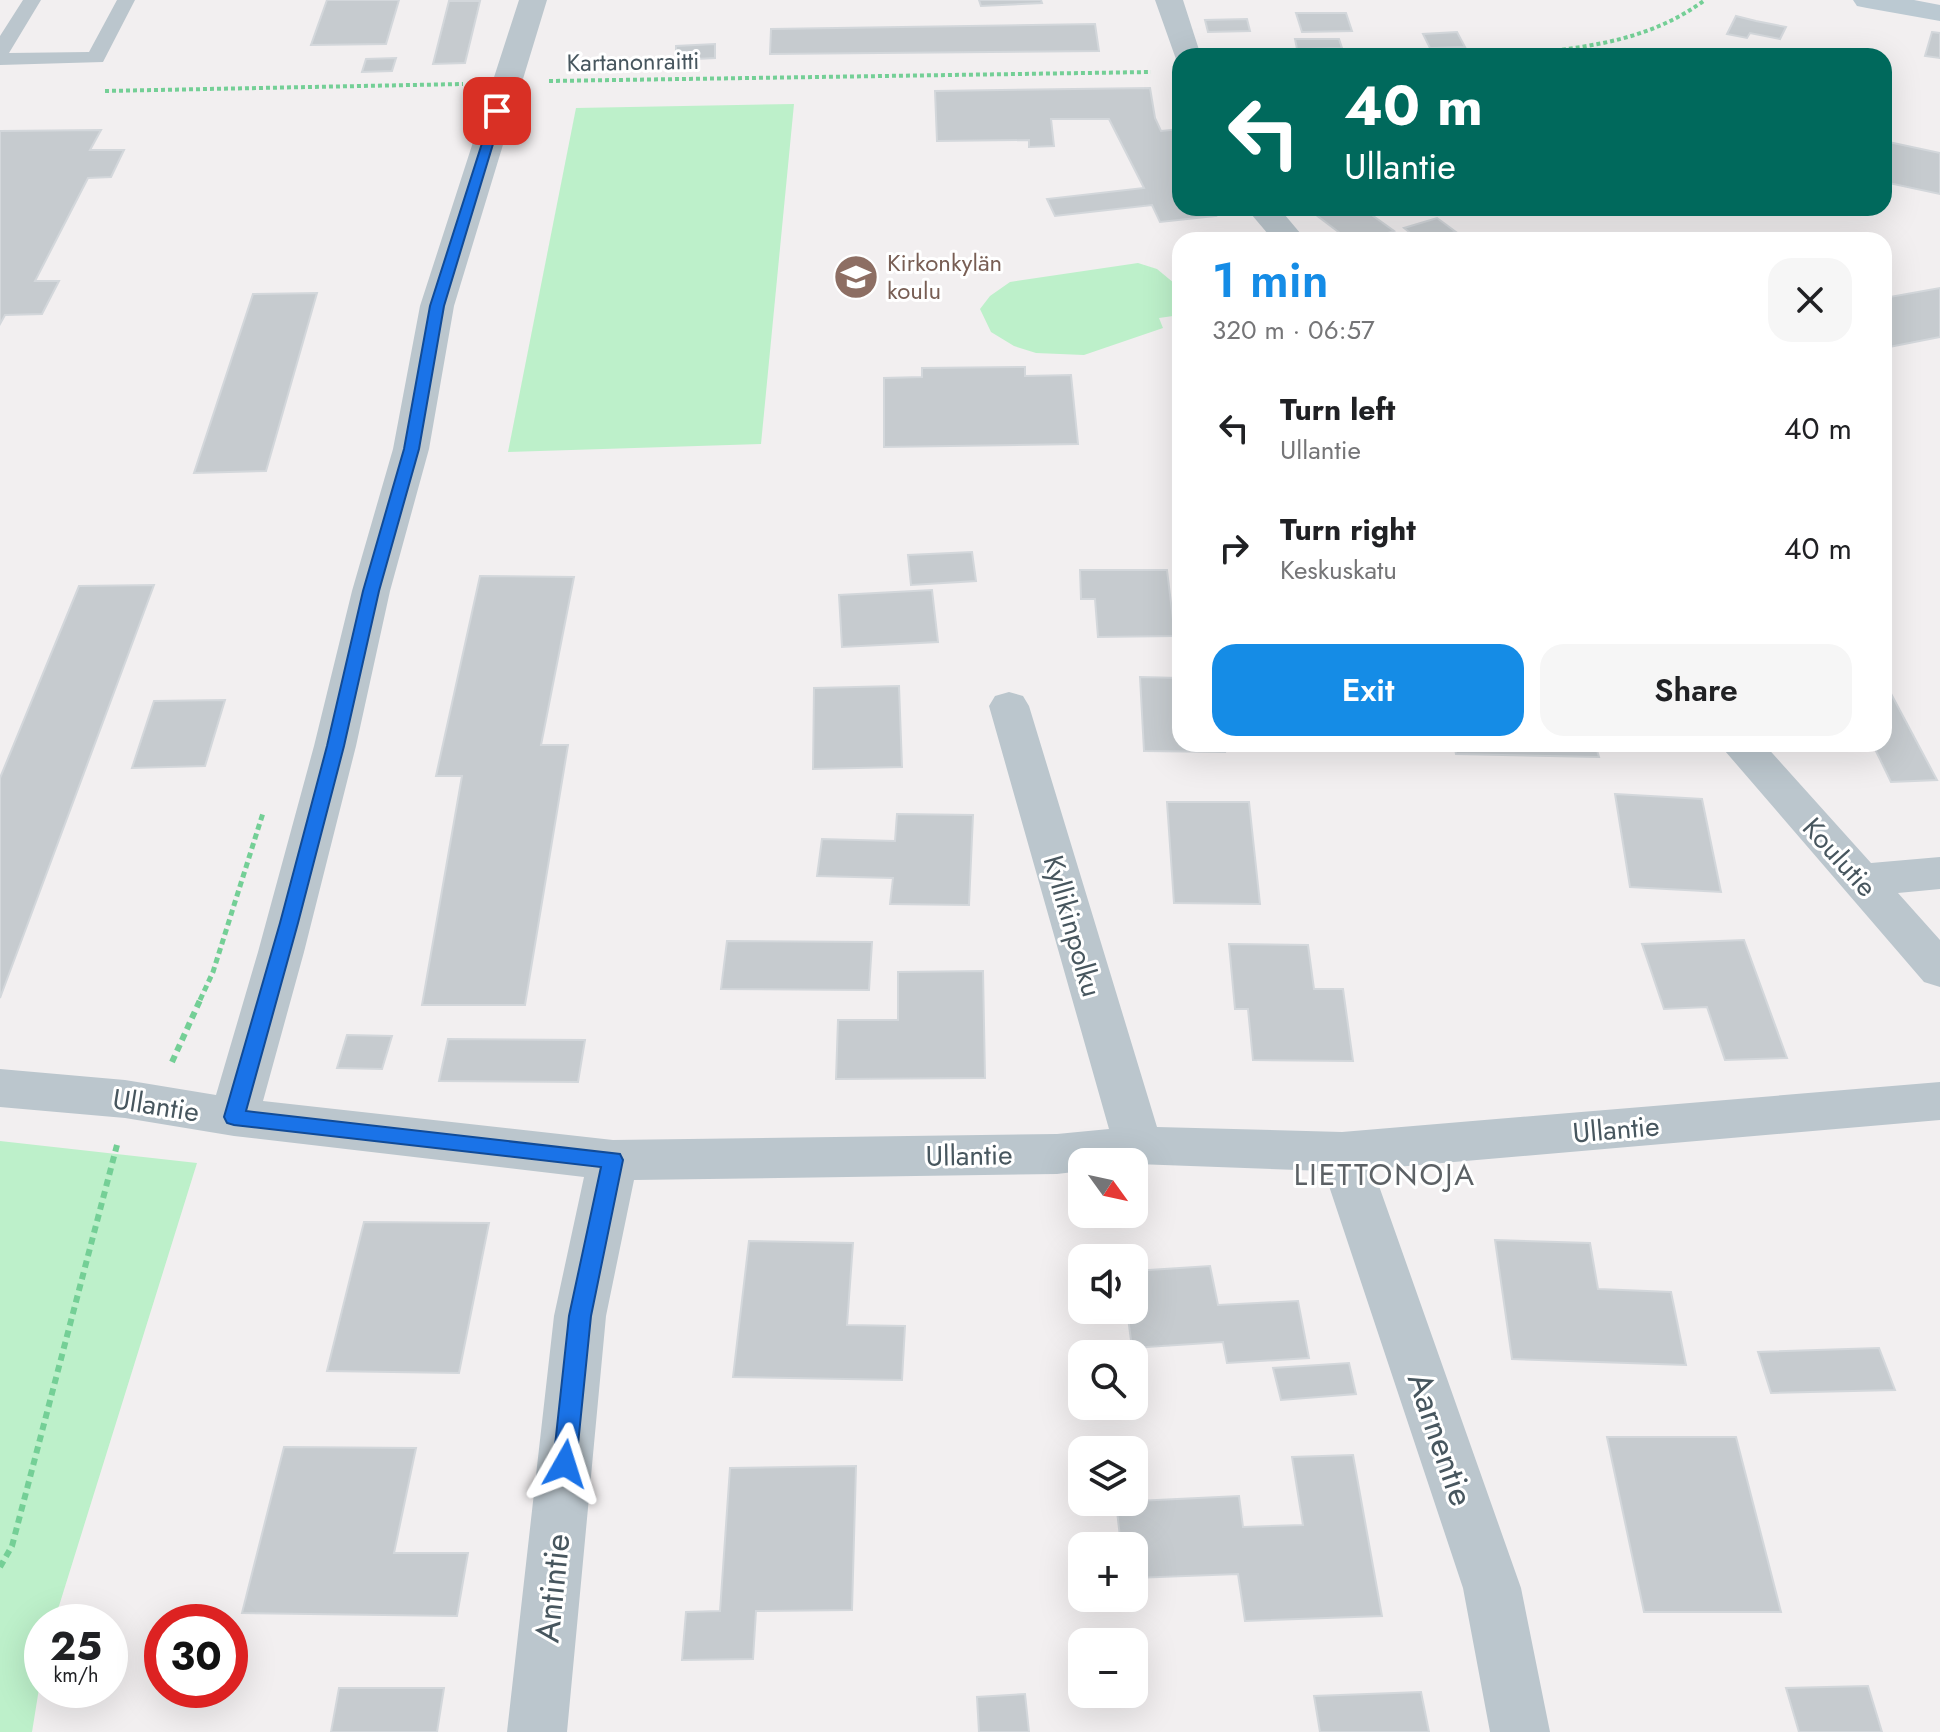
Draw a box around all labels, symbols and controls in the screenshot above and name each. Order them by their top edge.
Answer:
street label: Kartanonraitti [566,43,700,80]
text: 40 m [1344,65,1483,146]
pin [463,77,531,145]
icon: left [1212,80,1316,184]
icon: arrive [475,89,519,133]
text: Ullantie [1344,140,1456,192]
place label: Kirkonkylän koulu [887,245,1002,308]
text: 1 min [1212,246,1329,315]
school or university icon: Kirkonkylän koulu [832,253,880,301]
button: close [1768,258,1852,342]
text: 320 m · 06:57 [1212,311,1375,349]
text: Turn left [1280,388,1395,431]
icon: left [1212,406,1256,450]
text: 40 m [1784,407,1852,450]
text: Ullantie [1280,431,1361,469]
text: Turn right [1280,508,1416,551]
icon: right [1212,526,1256,570]
text: 40 m [1784,527,1852,570]
text: Keskuskatu [1280,551,1397,589]
button: Exit [1212,644,1524,736]
button: Share [1540,644,1852,736]
street label: Koulutie [1793,808,1886,906]
street label: Kyllikinpolku [1033,850,1112,1002]
street label: Ullantie [110,1078,202,1133]
street label: Ullantie [1571,1105,1661,1154]
street label: Ullantie [925,1134,1013,1177]
north arrow [1068,1148,1148,1228]
map controls [1068,1148,1148,1708]
district label: LIETTONOJA [1294,1153,1476,1196]
button: sound [1068,1244,1148,1324]
button: search [1068,1340,1148,1420]
street label: Aarnentie [1395,1366,1486,1512]
position arrow [523,1422,607,1506]
button: layers [1068,1436,1148,1516]
street label: Antintie [522,1531,583,1645]
button: + [1068,1532,1148,1612]
speed limit sign: 30 [144,1604,248,1708]
text: 25 [50,1617,102,1675]
button: − [1068,1628,1148,1708]
text: km/h [53,1661,99,1690]

